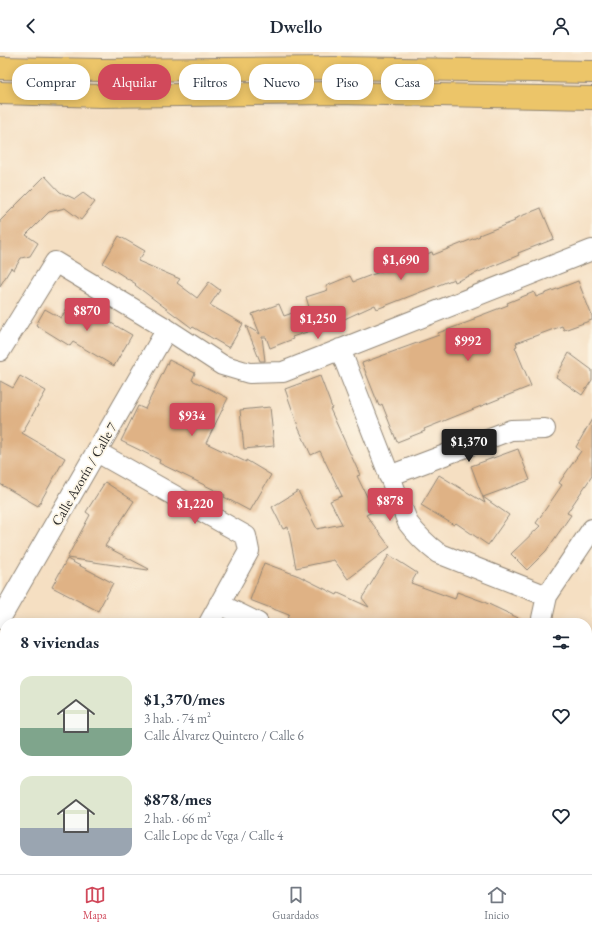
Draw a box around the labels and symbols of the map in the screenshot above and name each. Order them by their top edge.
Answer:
pin: $1,690 [368,247,434,281]
pin: $870 [63,298,111,332]
pin: $1,250 [285,306,351,340]
pin: $992 [444,328,492,362]
pin: $934 [168,403,216,437]
street label: Calle Azorín / Calle 7 [47,419,121,529]
pin: $1,370 [436,429,502,463]
pin: $878 [366,488,414,522]
pin: $1,220 [162,491,228,525]

